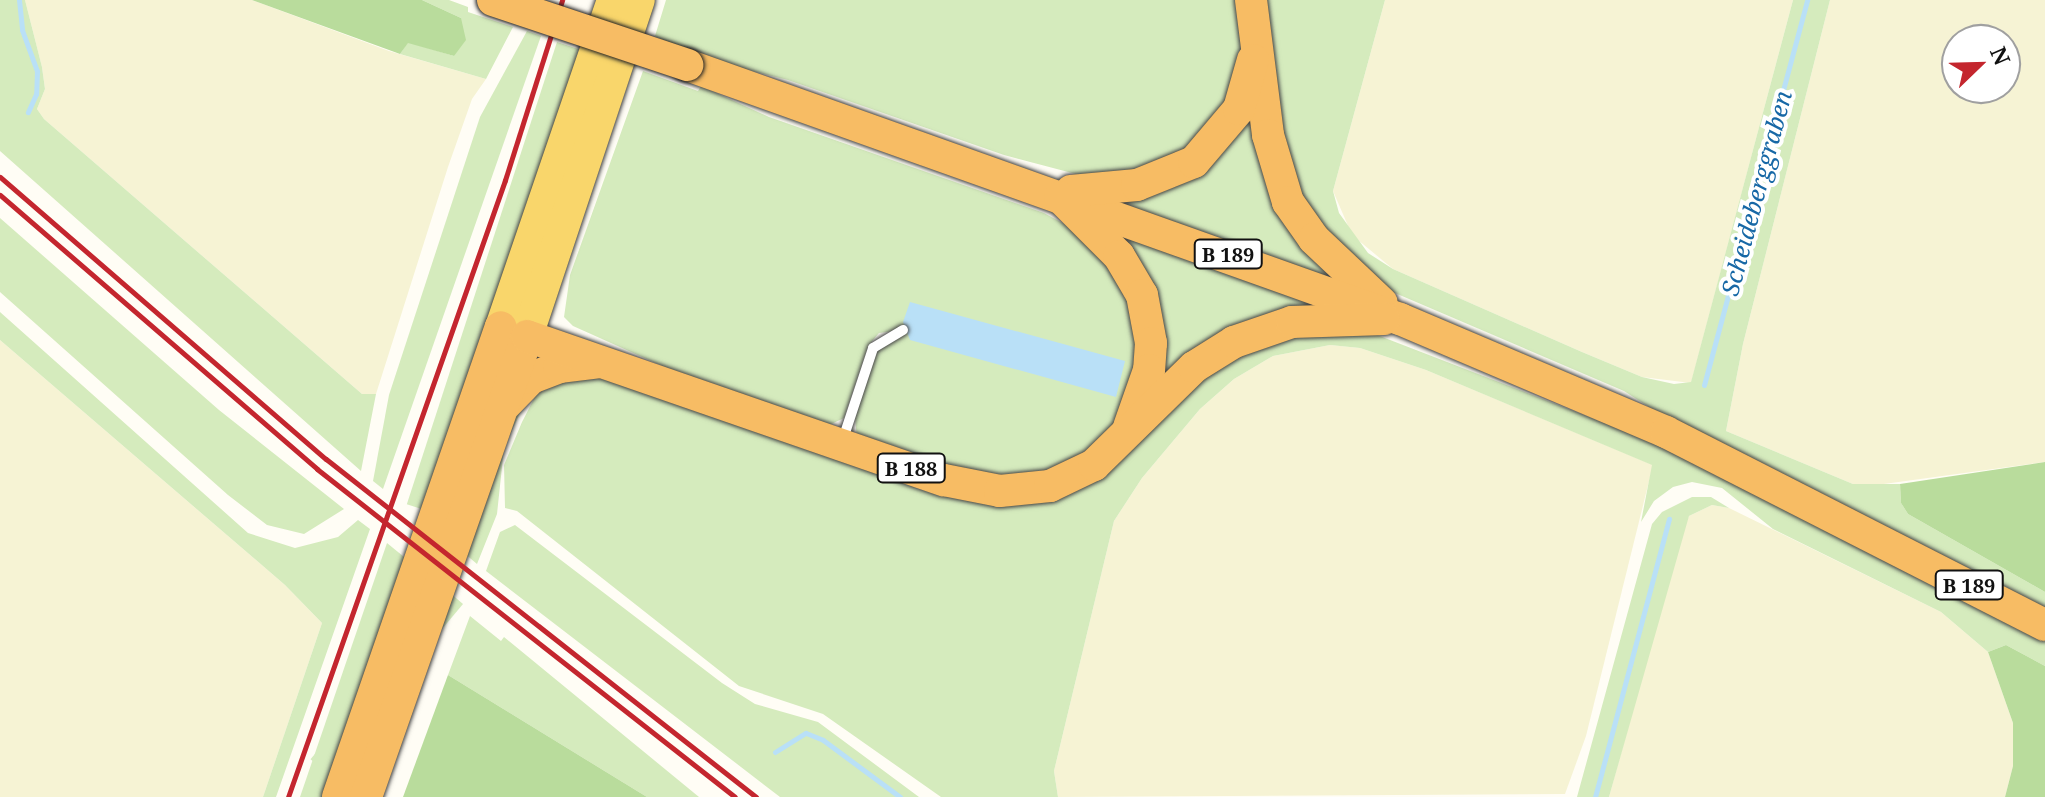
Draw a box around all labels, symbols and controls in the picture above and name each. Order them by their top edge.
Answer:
north arrow [1941,24,2021,104]
text: N [1984,42,2018,69]
water label: Scheideberggraben [1715,87,1797,299]
road number: B 189 [1192,238,1264,270]
road number: B 188 [875,452,947,484]
road number: B 189 [1933,569,2005,601]

